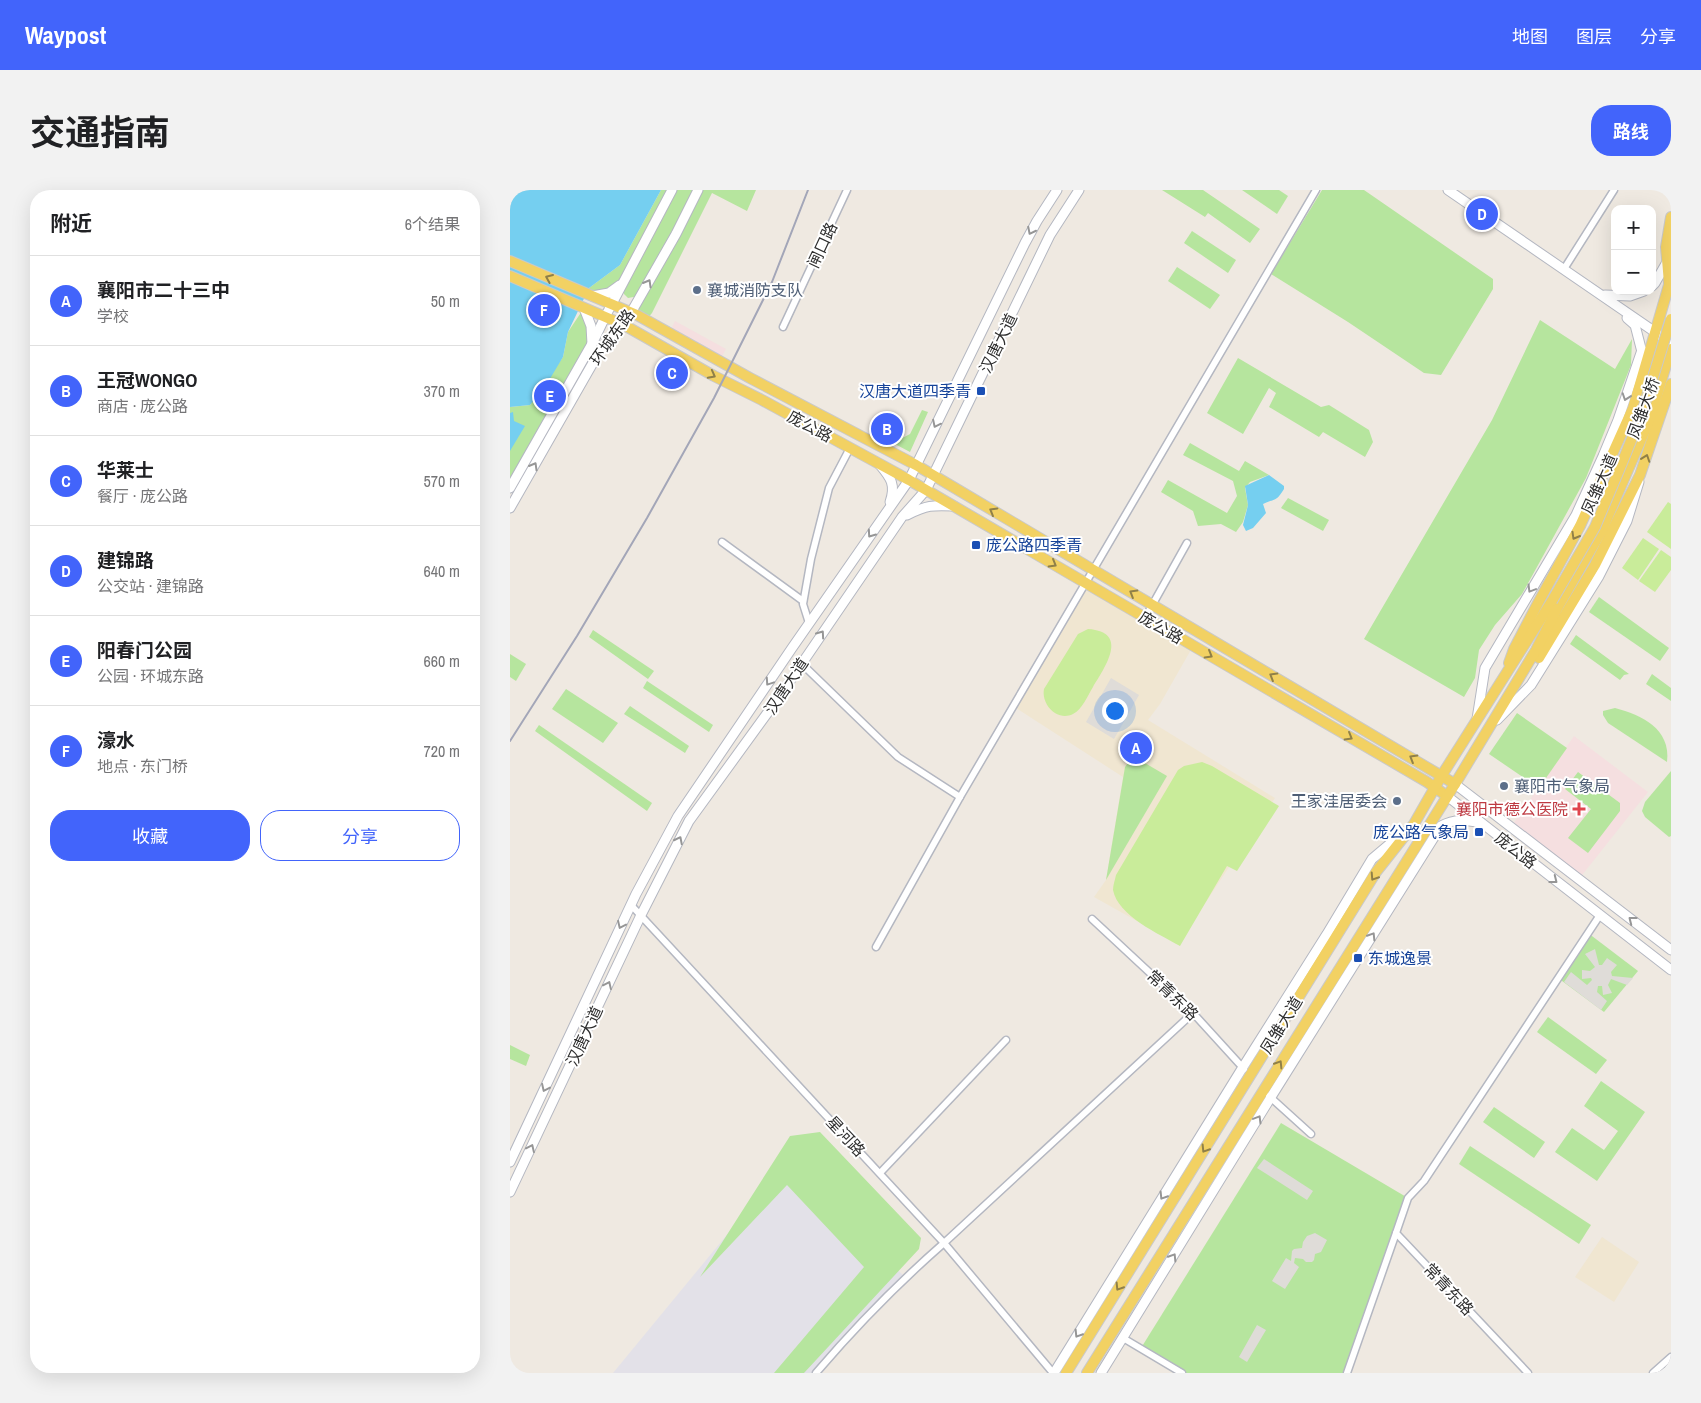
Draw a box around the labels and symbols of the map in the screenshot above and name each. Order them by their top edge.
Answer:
pin: D [1466,195,1498,233]
street label: 闸口路 [802,219,842,271]
one-way arrow [1027,226,1037,235]
one-way arrow [546,274,554,284]
one-way arrow [641,279,651,288]
place label: 襄城消防支队 [707,279,803,301]
marker: 襄城消防支队 [691,284,703,296]
pin: F [528,291,560,329]
street label: 环城东路 [585,304,639,370]
street label: 汉唐大道 [974,309,1022,377]
pin: C [656,354,688,392]
one-way arrow [707,369,716,379]
street label: 凤雏大桥 [1622,374,1664,442]
pin: E [534,377,566,415]
place label: 汉唐大道四季青 [859,380,971,402]
marker: 汉唐大道四季青 [975,385,987,397]
one-way arrow [1622,392,1632,400]
street label: 庞公路 [784,405,836,447]
pin: B [871,410,903,448]
one-way arrow [932,419,942,428]
street label: 凤雏大道 [1576,450,1622,518]
one-way arrow [1641,454,1651,462]
one-way arrow [528,462,538,471]
one-way arrow [989,508,998,518]
one-way arrow [868,528,877,538]
one-way arrow [1571,531,1581,540]
place label: 庞公路四季青 [986,534,1082,556]
marker: 庞公路四季青 [970,539,982,551]
one-way arrow [1048,557,1057,567]
one-way arrow [1528,584,1538,593]
one-way arrow [1130,590,1139,600]
street label: 庞公路 [1135,605,1187,649]
one-way arrow [815,630,824,640]
one-way arrow [1203,648,1212,658]
street label: 汉唐大道 [759,653,813,719]
one-way arrow [1270,672,1279,682]
one-way arrow [766,676,775,686]
your location [1102,698,1128,724]
pin: A [1120,729,1152,767]
one-way arrow [1344,730,1353,740]
one-way arrow [1410,755,1419,765]
place label: 襄阳市气象局 [1514,775,1610,797]
marker: 襄阳市气象局 [1498,780,1510,792]
place label: 王家洼居委会 [1291,790,1387,812]
marker: 王家洼居委会 [1391,795,1403,807]
place label: 襄阳市德公医院 [1456,798,1568,820]
marker: 襄阳市德公医院 [1572,802,1586,816]
place label: 庞公路气象局 [1373,821,1469,843]
marker: 庞公路气象局 [1473,826,1485,838]
street label: 庞公路 [1490,827,1542,873]
one-way arrow [673,836,683,845]
one-way arrow [1370,871,1380,880]
one-way arrow [1548,874,1558,883]
one-way arrow [1629,918,1638,926]
one-way arrow [617,920,628,929]
one-way arrow [1366,933,1375,942]
place label: 东城逸景 [1368,947,1432,969]
marker: 东城逸景 [1352,952,1364,964]
street label: 常青东路 [1142,965,1204,1025]
one-way arrow [601,982,611,991]
street label: 凤雏大道 [1255,992,1307,1058]
street label: 汉唐大道 [561,1002,607,1070]
one-way arrow [1273,1060,1282,1069]
one-way arrow [541,1083,552,1092]
street label: 星河路 [822,1111,870,1161]
one-way arrow [1252,1115,1262,1124]
one-way arrow [1201,1143,1211,1152]
one-way arrow [525,1144,535,1153]
one-way arrow [1160,1190,1170,1199]
one-way arrow [1166,1254,1176,1263]
street label: 常青东路 [1419,1258,1479,1320]
one-way arrow [1116,1281,1126,1290]
one-way arrow [1075,1329,1085,1338]

